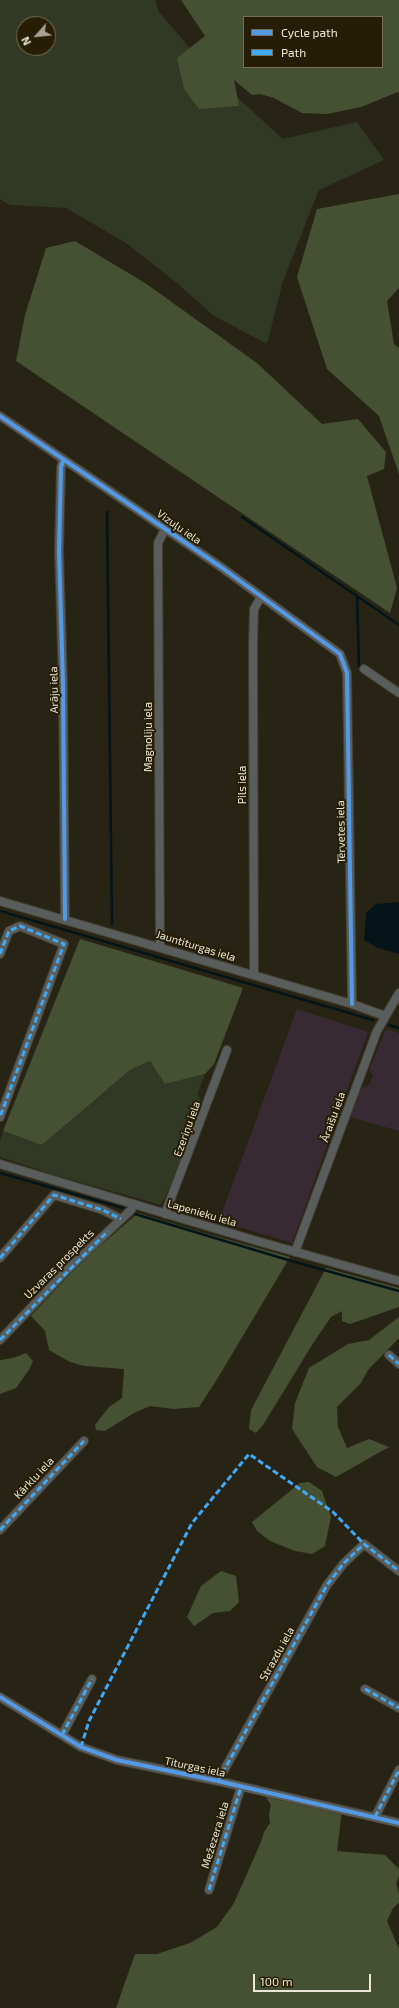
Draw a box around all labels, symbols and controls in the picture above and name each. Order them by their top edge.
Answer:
north arrow [16,16,56,56]
legend [243,16,383,68]
text: Cycle path [281,25,338,39]
text: N [18,35,33,48]
text: Path [281,45,306,59]
street label: Vizuļu iela [154,507,204,547]
street label: Arāju iela [47,667,61,713]
street label: Magnoliju iela [141,702,155,772]
street label: Pils iela [235,766,249,804]
street label: Tērvetes iela [334,800,348,864]
street label: Jauntiturgas iela [155,928,237,964]
street label: Āraišu iela [318,1090,348,1144]
street label: Ezeriņu iela [171,1100,203,1158]
street label: Lapenieku iela [166,1197,238,1229]
street label: Uzvaras prospekts [21,1226,97,1302]
street label: Kārklu iela [11,1454,57,1502]
street label: Strazdu iela [257,1625,297,1683]
street label: Titurgas iela [163,1754,227,1780]
street label: Mežezera iela [199,1800,231,1870]
scale bar [255,1966,373,1992]
text: 100 m [260,1974,292,1988]

